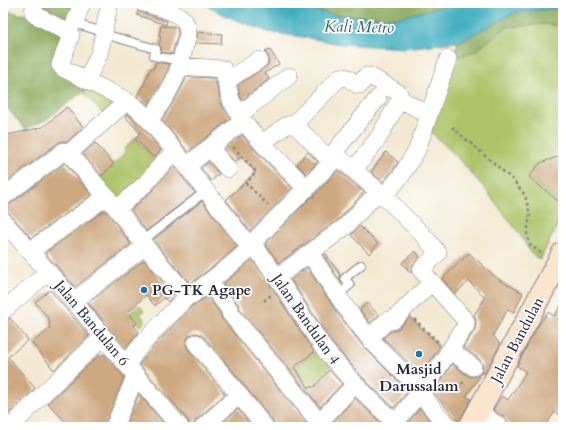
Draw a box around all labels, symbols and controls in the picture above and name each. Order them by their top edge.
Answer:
water label: Kali Metro [324,15,395,39]
street label: Jalan Bandulan 4 [266,268,345,369]
street label: Jalan Bandulan 6 [49,274,134,370]
place label: PG-TK Agape [152,280,251,300]
marker: PG-TK Agape [139,285,149,295]
street label: Jalan Bandulan [485,293,548,388]
marker: Masjid Darussalam [414,349,424,359]
place label: Masjid Darussalam [379,359,459,396]

